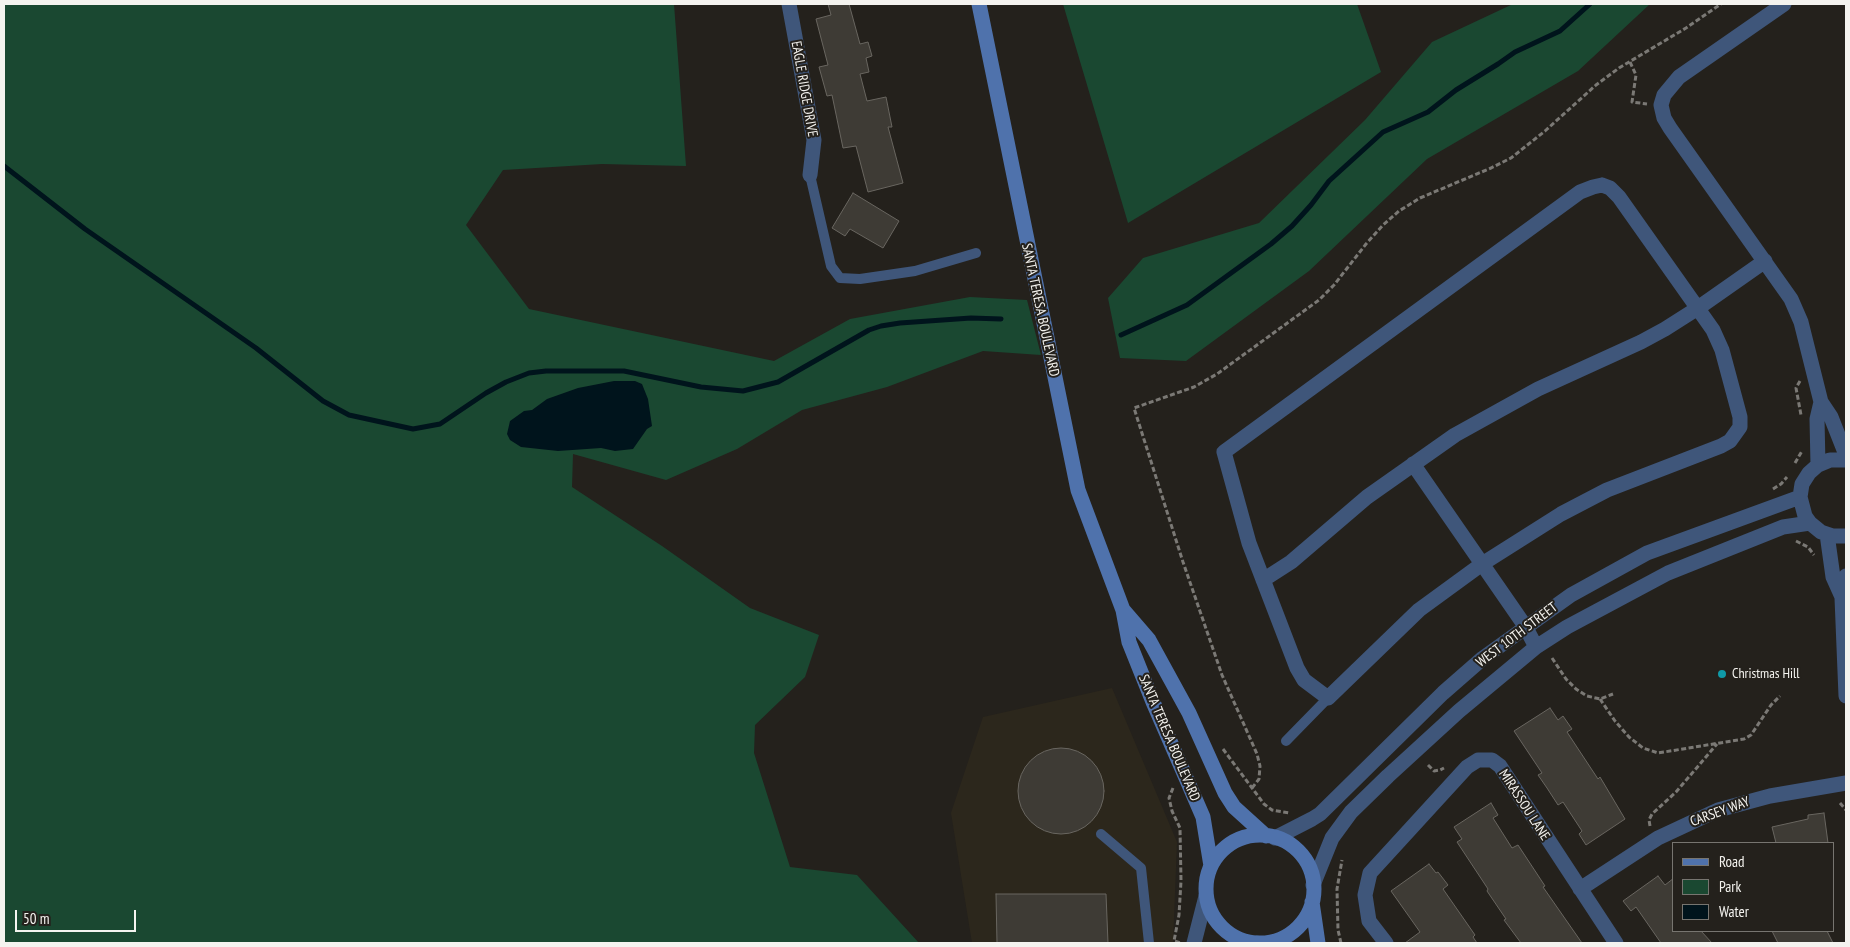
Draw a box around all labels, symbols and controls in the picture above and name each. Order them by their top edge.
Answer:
street label: EAGLE RIDGE DRIVE [787,40,821,138]
street label: SANTA TERESA BOULEVARD [1018,242,1062,378]
street label: WEST 10TH STREET [1473,599,1561,671]
place label: Christmas Hill [1732,666,1800,682]
marker: Christmas Hill [1716,668,1728,680]
street label: SANTA TERESA BOULEVARD [1135,672,1203,804]
street label: MIRASSOU LANE [1495,766,1553,844]
street label: CARSEY WAY [1688,794,1752,830]
legend [1672,842,1835,932]
text: Road [1719,852,1745,871]
text: Park [1719,877,1741,896]
scale bar [18,900,139,932]
text: Water [1719,902,1749,921]
text: 50 m [23,909,49,928]

